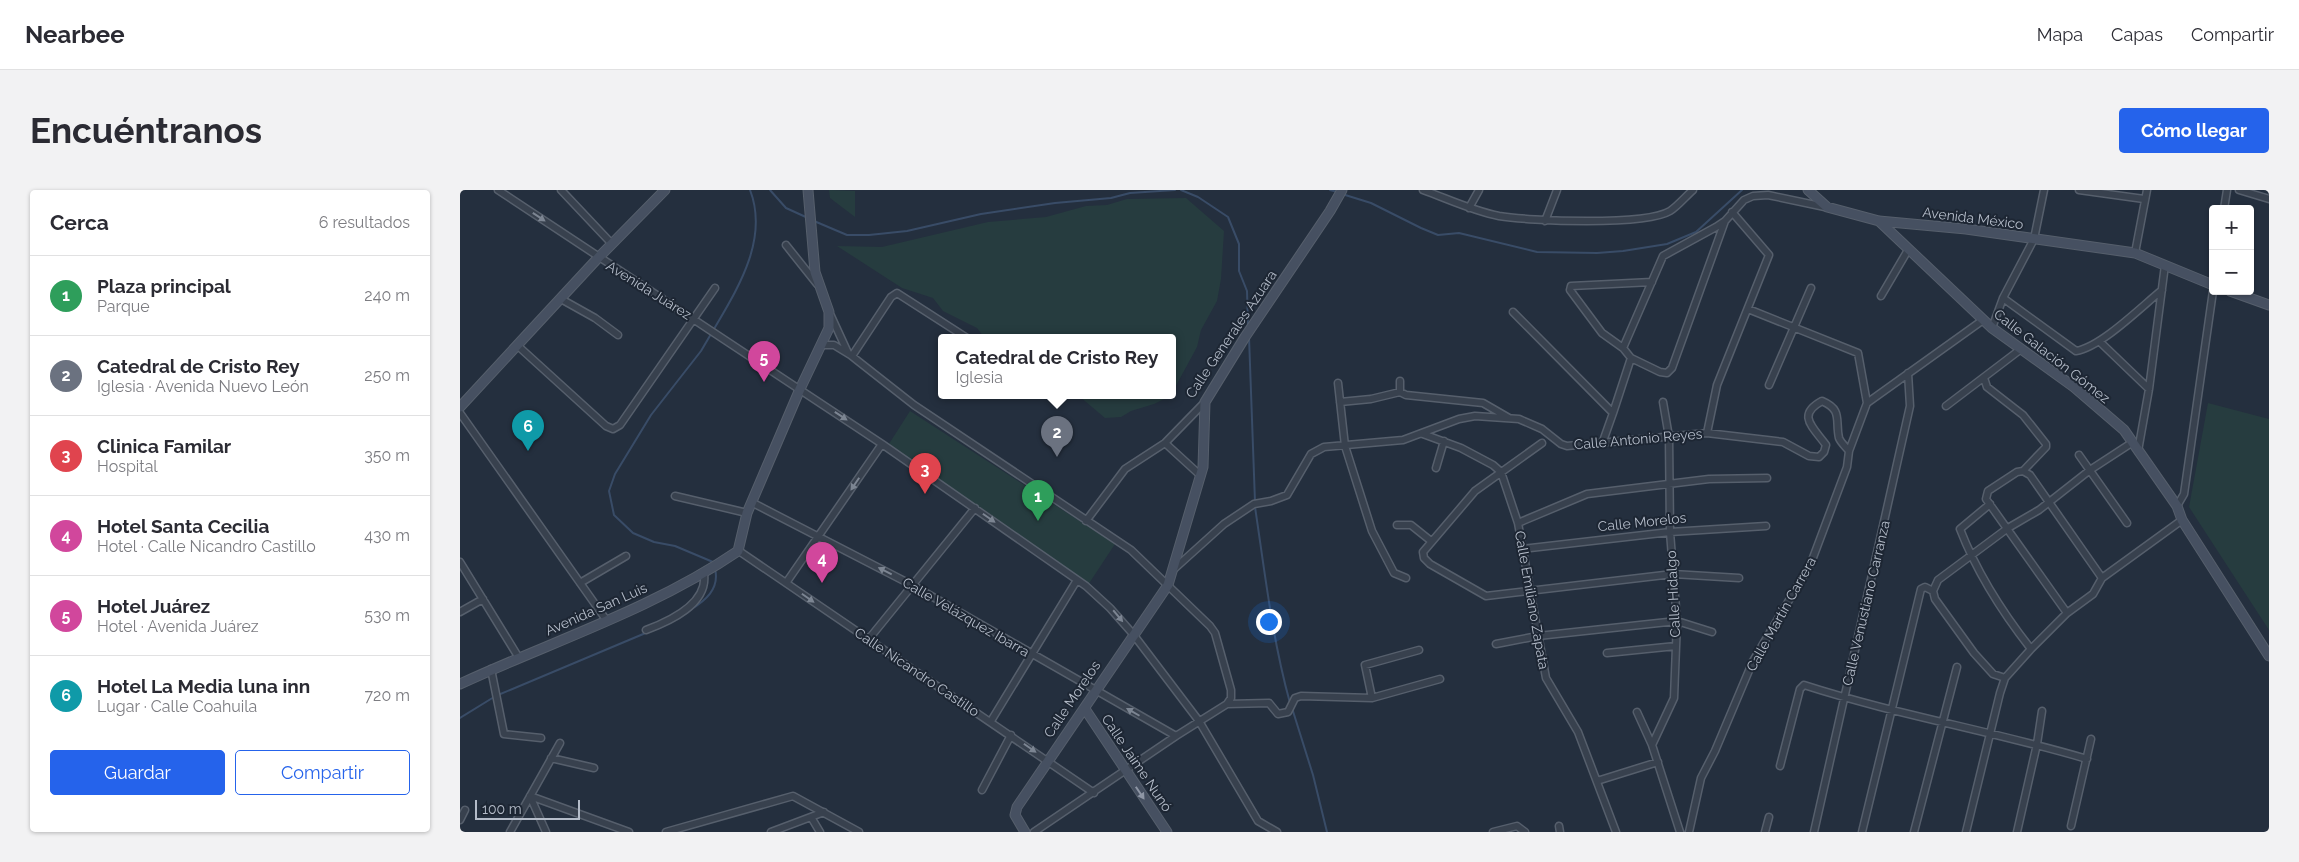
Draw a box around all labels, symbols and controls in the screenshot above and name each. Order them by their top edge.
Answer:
text: Nearbee [25,20,125,49]
text: Mapa [2037,24,2083,45]
text: Capas [2111,24,2163,45]
text: Compartir [2191,24,2274,45]
button: Cómo llegar [2119,108,2269,153]
text: Encuéntranos [30,110,262,151]
street label: Avenida México [1922,204,2024,232]
map controls [2209,205,2254,295]
button: + [2209,205,2254,250]
text: Cerca [50,210,109,235]
one-way arrow [532,212,545,222]
text: 6 resultados [319,213,410,232]
button: − [2209,250,2254,295]
street label: Avenida Juárez [603,257,695,323]
street label: Calle Generales Azuara [1182,267,1280,401]
text: Plaza principal [97,275,231,297]
text: 1 [62,286,70,305]
text: 240 m [364,286,410,305]
text: Parque [97,297,150,316]
street label: Calle Galación Gómez [1991,306,2113,406]
popup [938,334,1176,399]
pin: 5 [748,341,780,382]
text: Catedral de Cristo Rey [956,346,1158,368]
text: Catedral de Cristo Rey [97,355,300,377]
text: 2 [61,366,71,385]
text: 250 m [364,366,410,385]
text: Iglesia [956,368,1003,387]
text: Iglesia · Avenida Nuevo León [97,377,309,396]
pin: 6 [512,410,544,451]
one-way arrow [834,411,848,421]
pin: 2 [1041,416,1073,457]
street label: Calle Antonio Reyes [1573,425,1703,453]
text: Clinica Familar [97,435,231,457]
text: 3 [62,446,70,465]
text: 350 m [364,446,410,465]
pin: 3 [909,453,941,494]
text: Hospital [97,457,158,476]
one-way arrow [850,477,860,491]
pin: 1 [1022,480,1054,521]
street label: Calle Morelos [1597,509,1687,535]
one-way arrow [982,513,996,523]
text: Hotel Santa Cecilia [97,515,269,537]
street label: Calle Venustiano Carranza [1839,519,1893,687]
text: 4 [61,526,71,545]
text: 430 m [364,526,410,545]
street label: Calle Emiliano Zapata [1512,529,1552,671]
text: Hotel · Calle Nicandro Castillo [97,537,316,556]
pin: 4 [806,542,838,583]
street label: Calle Hidalgo [1663,550,1683,638]
street label: Calle Martín Carrera [1743,554,1819,674]
one-way arrow [878,567,893,575]
street label: Calle Velázquez Ibarra [900,574,1032,660]
street label: Avenida San Luis [543,579,650,639]
one-way arrow [801,593,815,603]
text: Hotel Juárez [97,595,210,617]
text: 5 [62,606,70,625]
text: 530 m [364,606,410,625]
your location [1256,609,1282,635]
one-way arrow [1112,610,1123,623]
text: Hotel · Avenida Juárez [97,617,259,636]
street label: Calle Nicandro Castillo [852,624,982,720]
street label: Calle Morelos [1041,657,1104,740]
text: Hotel La Media luna inn [97,675,310,697]
text: 6 [61,686,71,705]
text: 720 m [365,686,410,705]
text: Lugar · Calle Coahuila [97,697,257,716]
one-way arrow [1126,708,1141,716]
street label: Calle Jaime Nunó [1099,711,1175,815]
one-way arrow [1023,743,1036,753]
button: Guardar [50,750,225,795]
button: Compartir [235,750,410,795]
one-way arrow [1136,786,1145,800]
scale bar [475,797,580,820]
text: 100 m [482,801,522,817]

